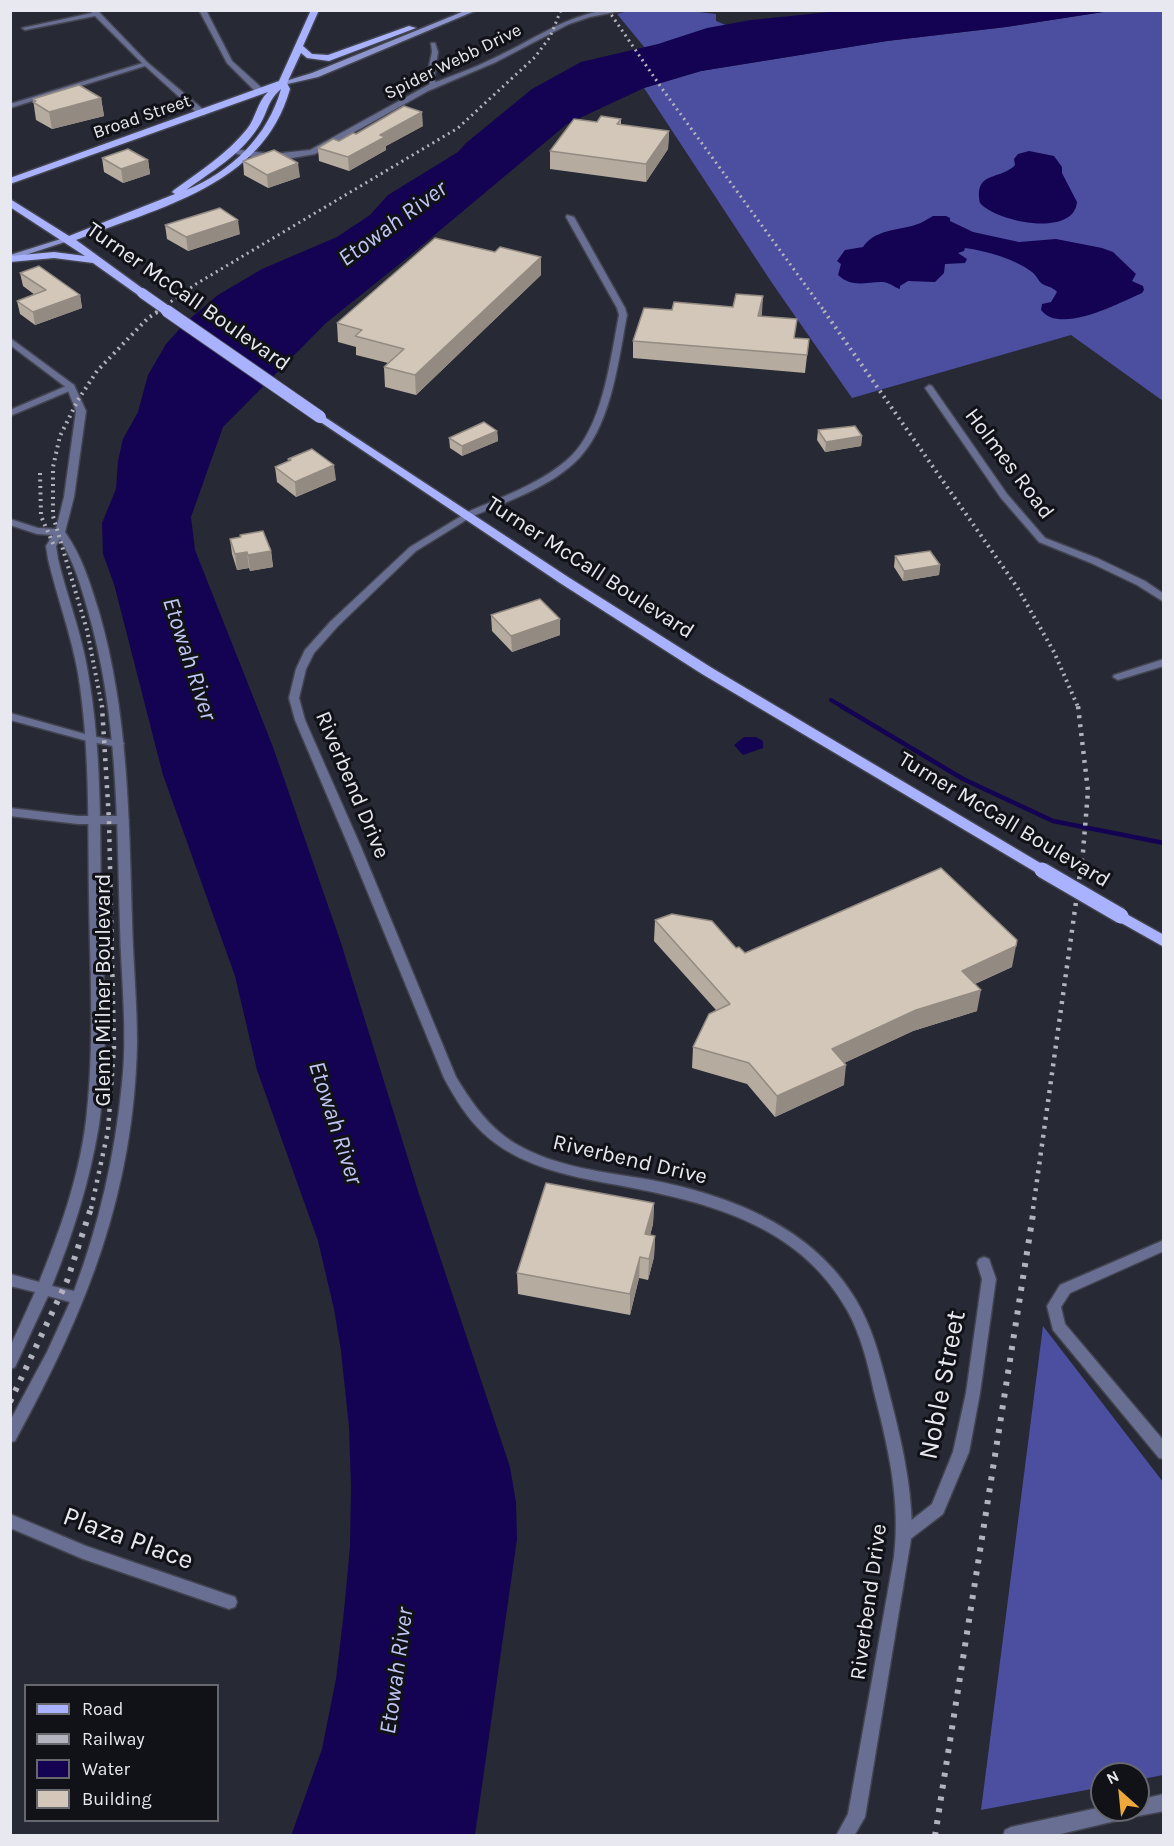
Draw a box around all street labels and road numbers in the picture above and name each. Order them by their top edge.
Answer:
street label: Spider Webb Drive [381,19,525,105]
street label: Broad Street [90,90,194,144]
street label: Turner McCall Boulevard [81,217,295,377]
street label: Holmes Road [959,403,1059,525]
street label: Turner McCall Boulevard [481,491,699,645]
street label: Riverbend Drive [309,707,395,863]
street label: Turner McCall Boulevard [893,746,1115,894]
street label: Glenn Milner Boulevard [91,873,117,1107]
street label: Riverbend Drive [550,1129,710,1191]
street label: Noble Street [913,1308,973,1462]
street label: Plaza Place [58,1500,198,1578]
street label: Riverbend Drive [845,1522,893,1682]

